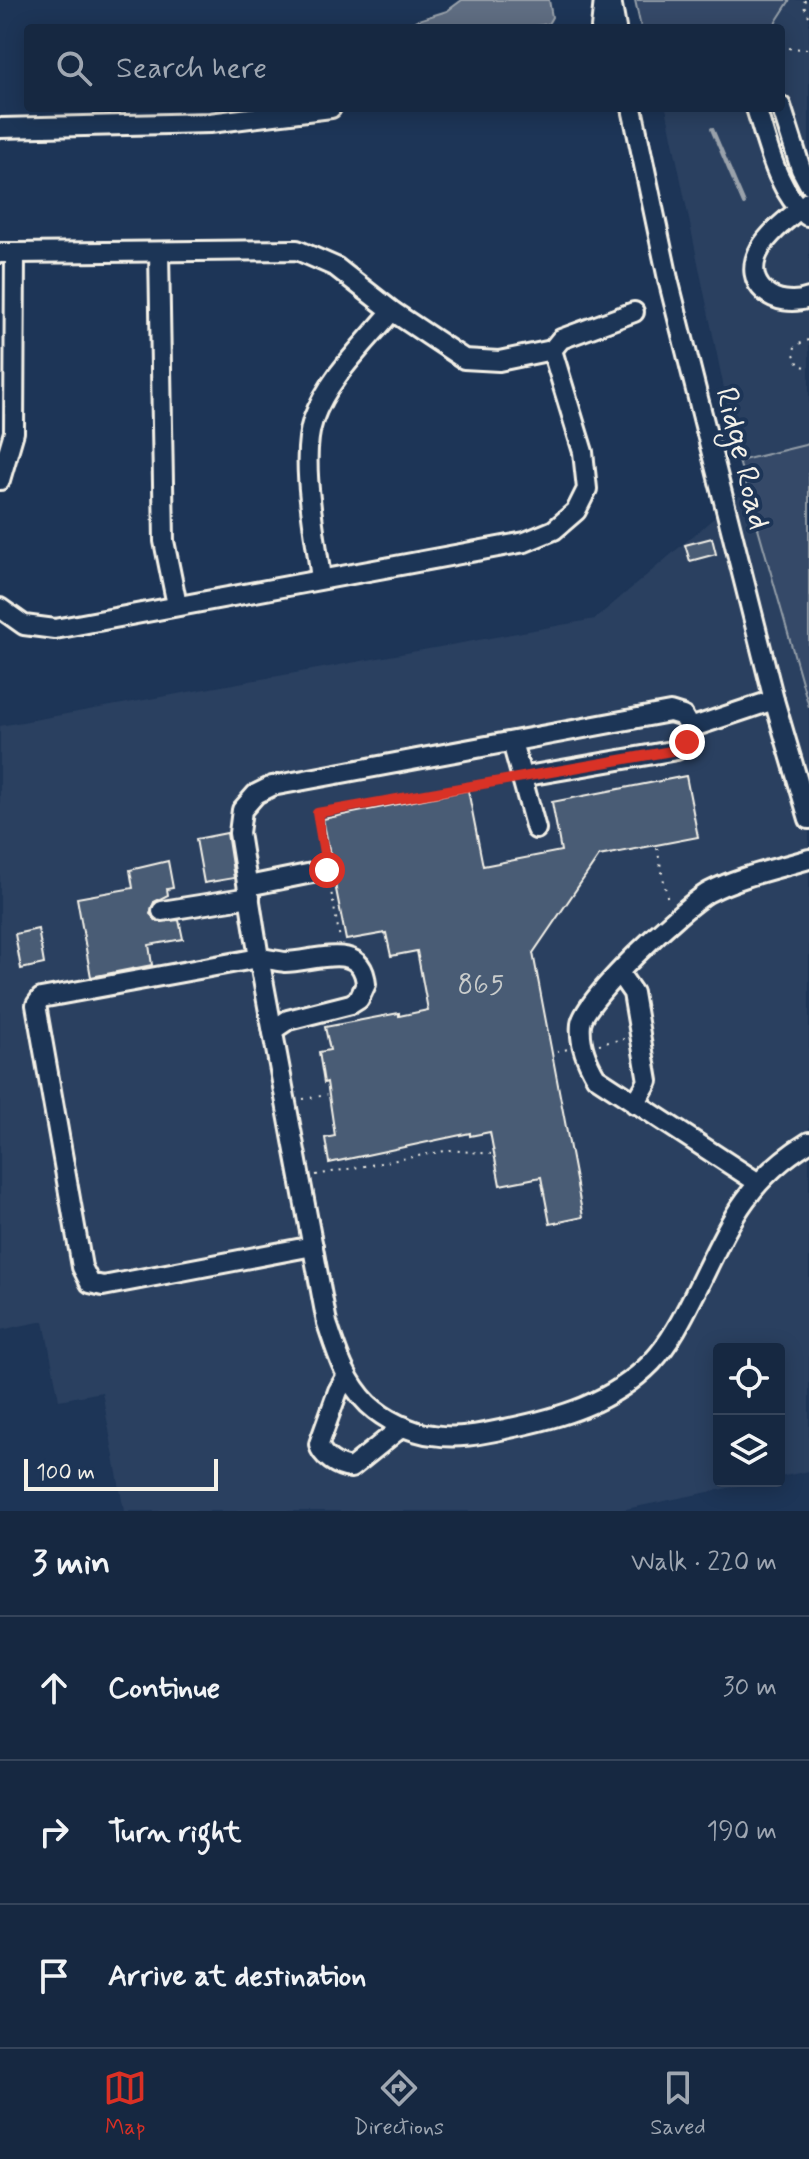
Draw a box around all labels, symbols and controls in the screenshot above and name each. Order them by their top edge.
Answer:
search box [24,24,785,112]
icon: search [52,46,96,90]
text: Search here [116,49,267,88]
street label: Ridge Road [702,383,780,534]
route end [669,724,705,760]
route start [309,852,345,888]
house number: 865 [458,967,504,1004]
map controls [713,1343,785,1487]
button: locate [713,1343,785,1415]
button: layers [713,1415,785,1487]
scale bar [24,1455,218,1491]
text: 100 m [36,1459,95,1487]
text: 3 min [32,1541,110,1586]
text: Walk · 220 m [631,1546,777,1580]
icon: ahead [32,1666,76,1710]
text: Continue [108,1669,220,1708]
text: 30 m [723,1671,777,1705]
icon: right [32,1810,76,1854]
text: Turn right [108,1813,241,1852]
text: 190 m [707,1815,777,1849]
icon: arrive [32,1954,76,1998]
text: Arrive at destination [108,1957,366,1996]
tab: Map [103,2066,147,2142]
tab: Directions [353,2066,444,2142]
tab: Saved [650,2066,706,2142]

